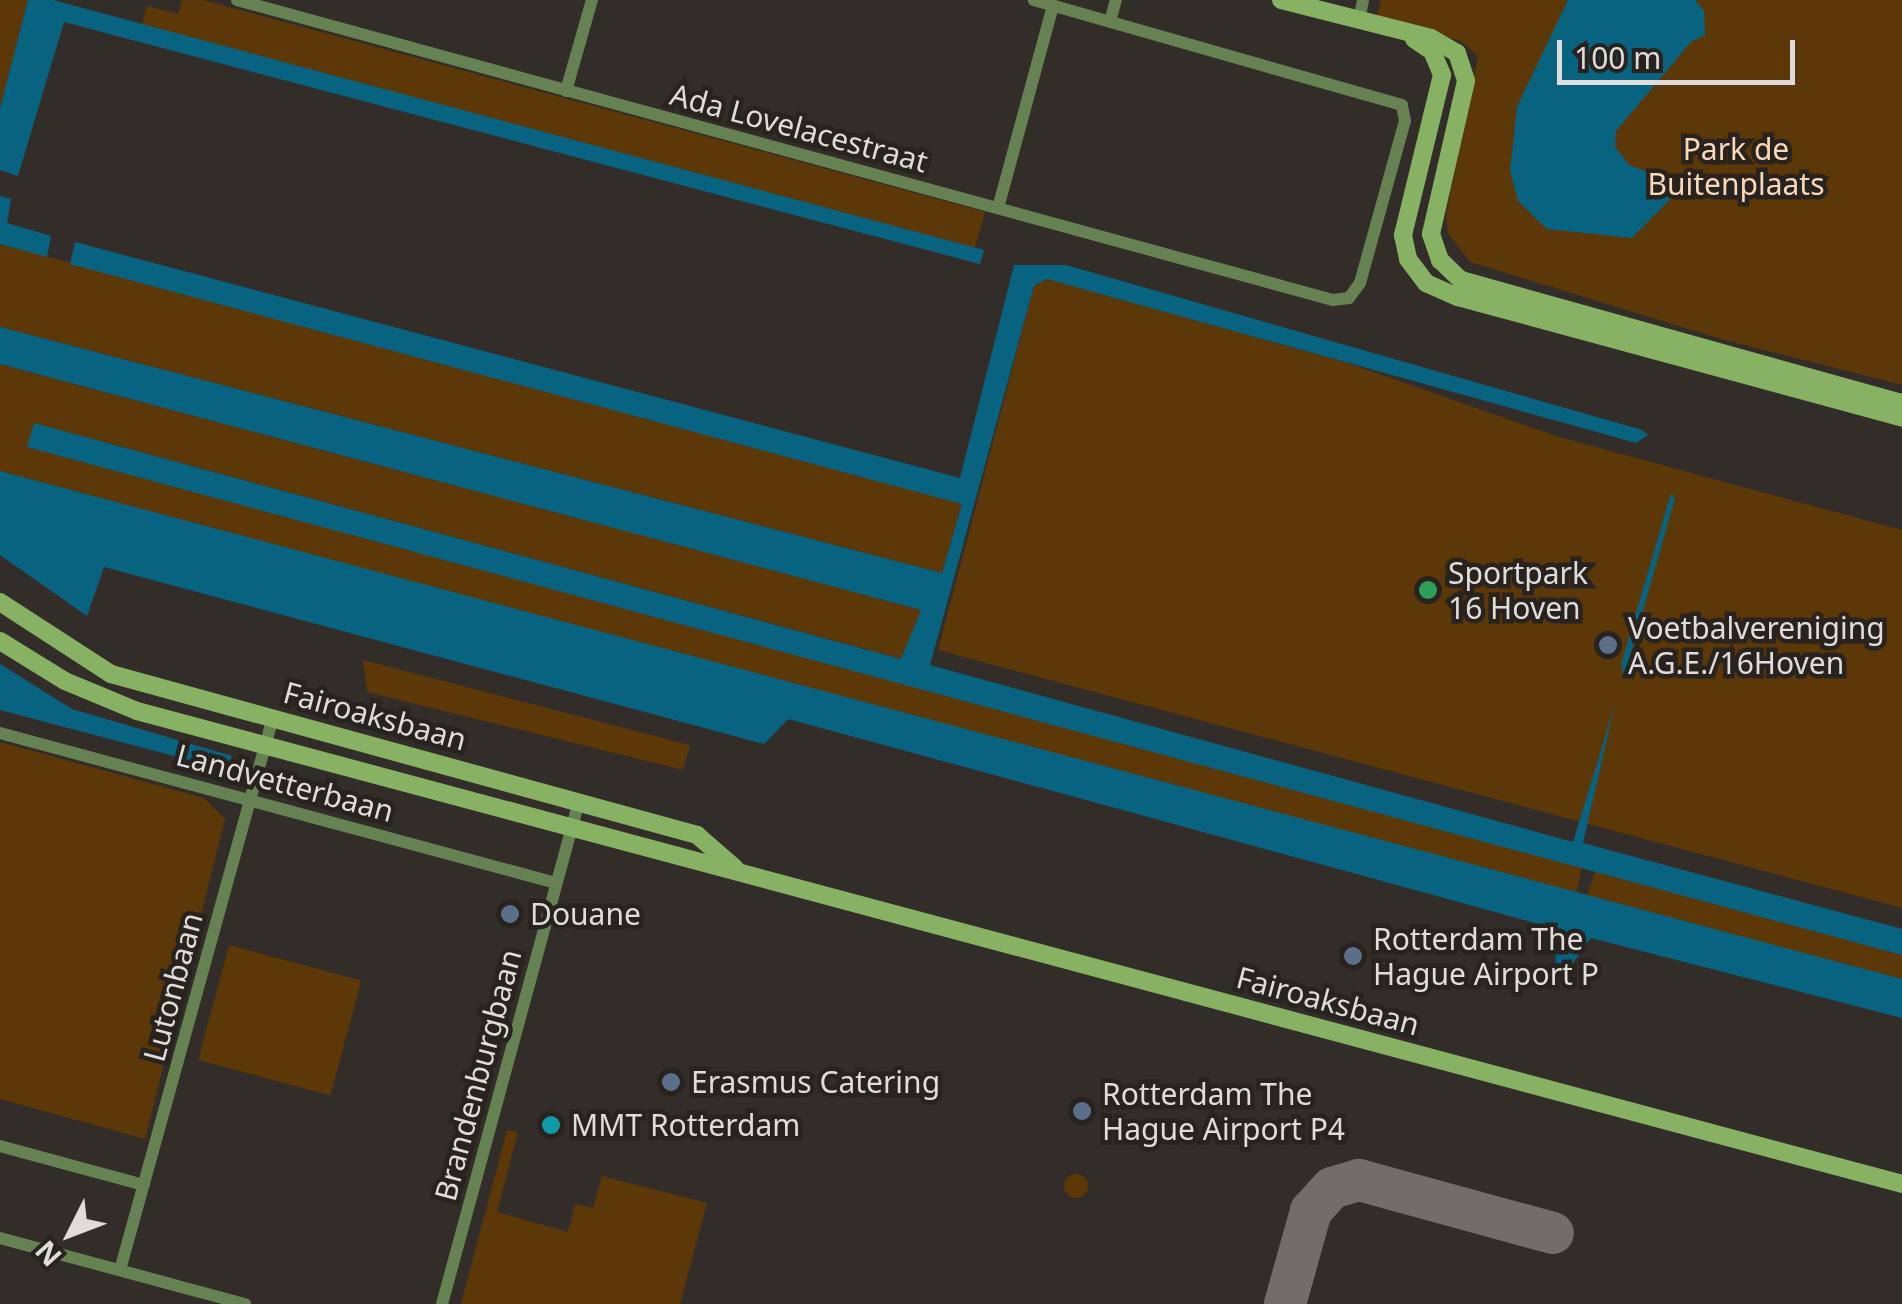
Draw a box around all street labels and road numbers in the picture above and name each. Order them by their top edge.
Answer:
street label: Ada Lovelacestraat [666,76,932,180]
street label: Fairoaksbaan [280,674,470,758]
street label: Landvetterbaan [172,737,398,829]
street label: Lutonbaan [136,909,210,1065]
street label: Brandenburgbaan [427,945,529,1205]
street label: Fairoaksbaan [1233,959,1423,1043]

